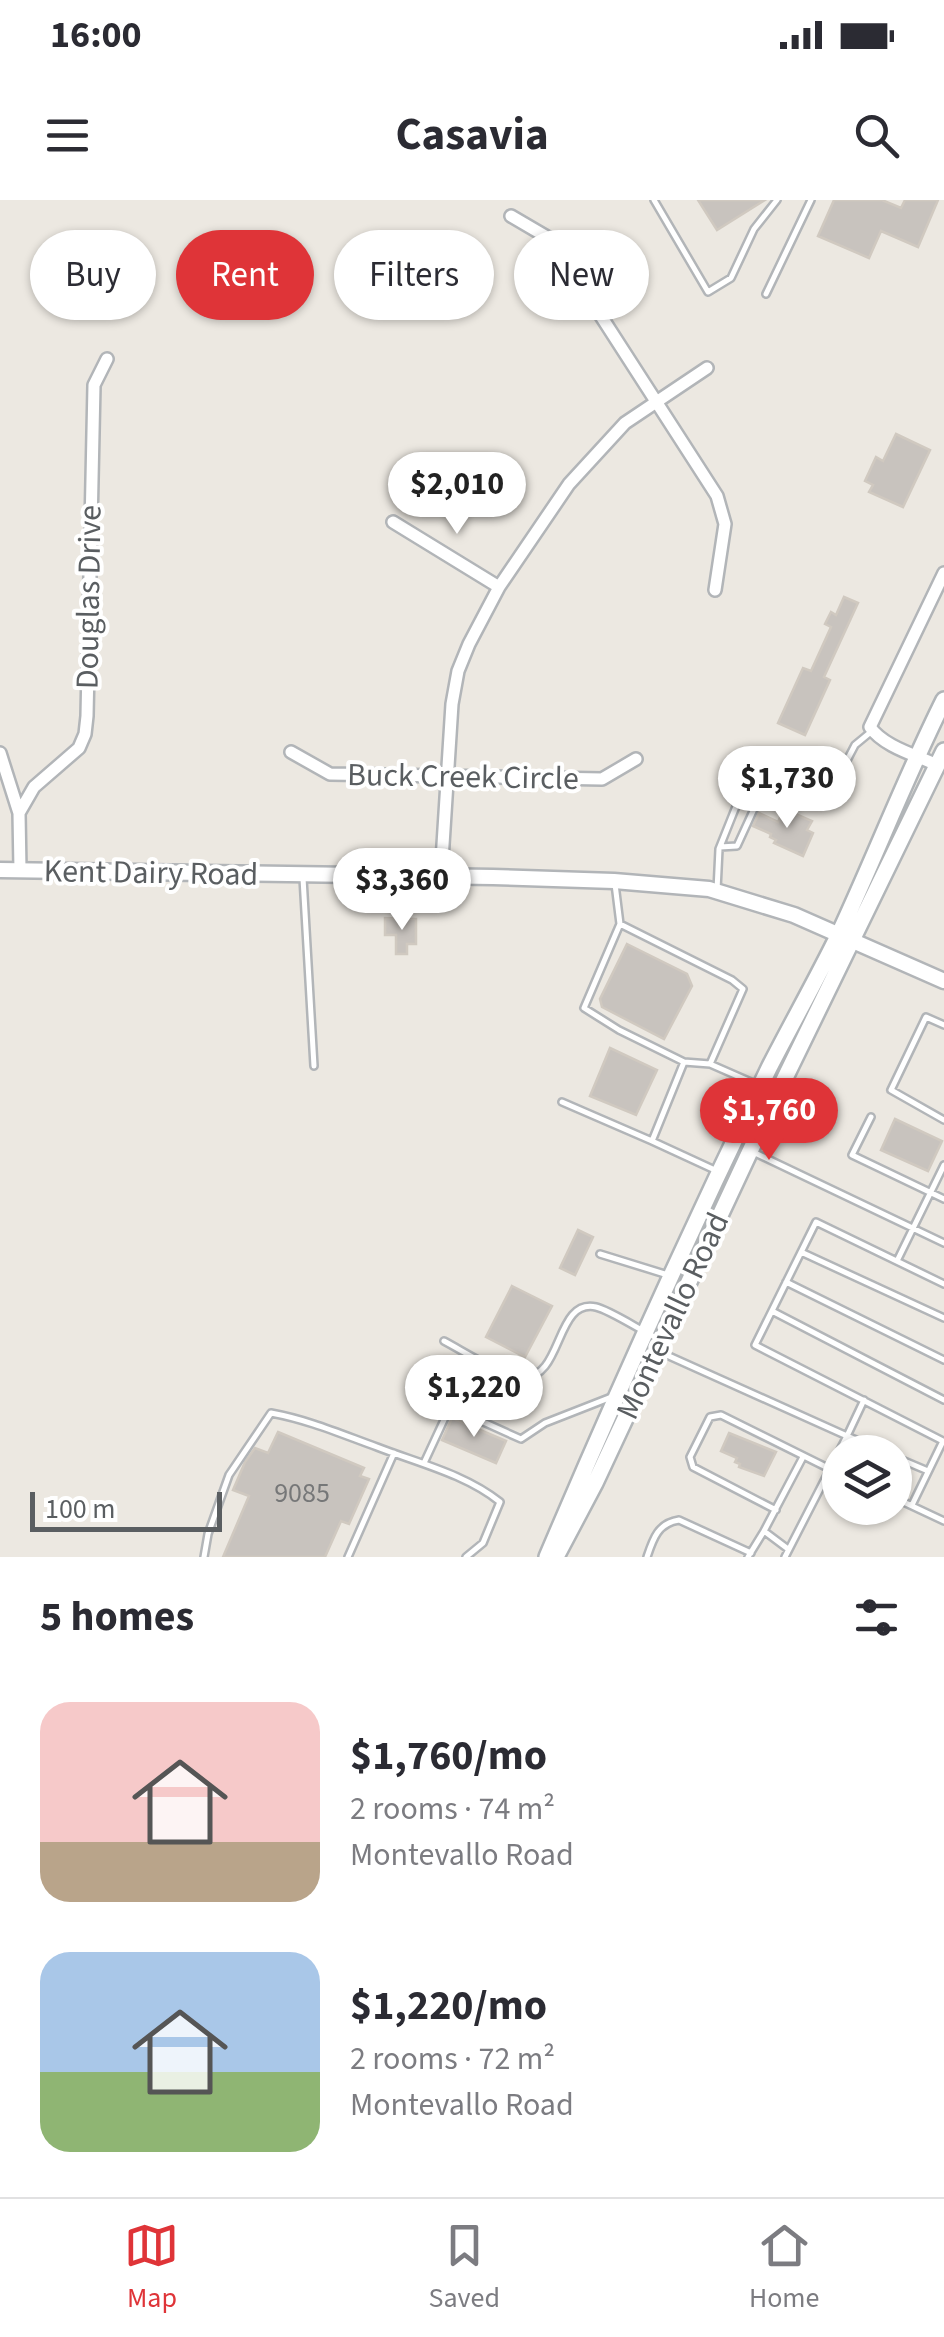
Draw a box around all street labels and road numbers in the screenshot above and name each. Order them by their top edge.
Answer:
street label: Douglas Drive [64,505,114,689]
street label: Buck Creek Circle [347,752,579,802]
street label: Kent Dairy Road [43,848,259,898]
street label: Montevallo Road [605,1205,741,1427]

